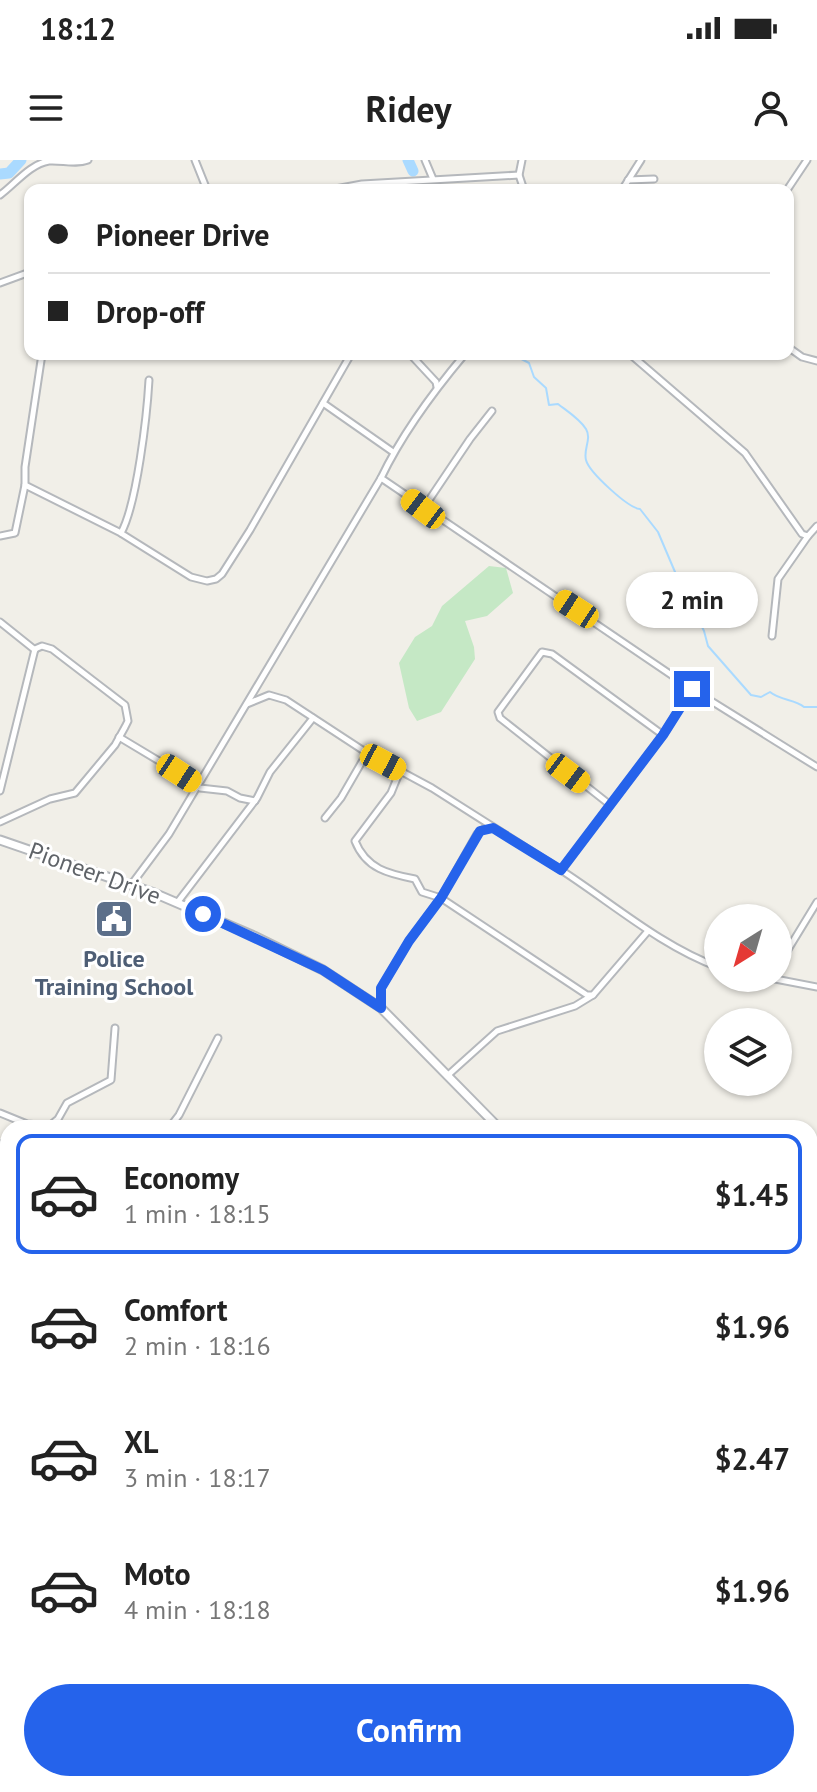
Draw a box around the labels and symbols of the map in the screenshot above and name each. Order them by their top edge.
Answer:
car [397,485,449,533]
callout: 2 min [626,573,758,629]
car [549,586,603,632]
route end [674,671,710,707]
car [356,740,410,784]
car [542,749,594,797]
car [152,750,206,796]
street label: Pioneer Drive [25,835,165,911]
route start [185,896,221,932]
public building icon: Police Training School [93,898,135,940]
north arrow [704,904,792,992]
place label: Police Training School [35,943,194,1002]

